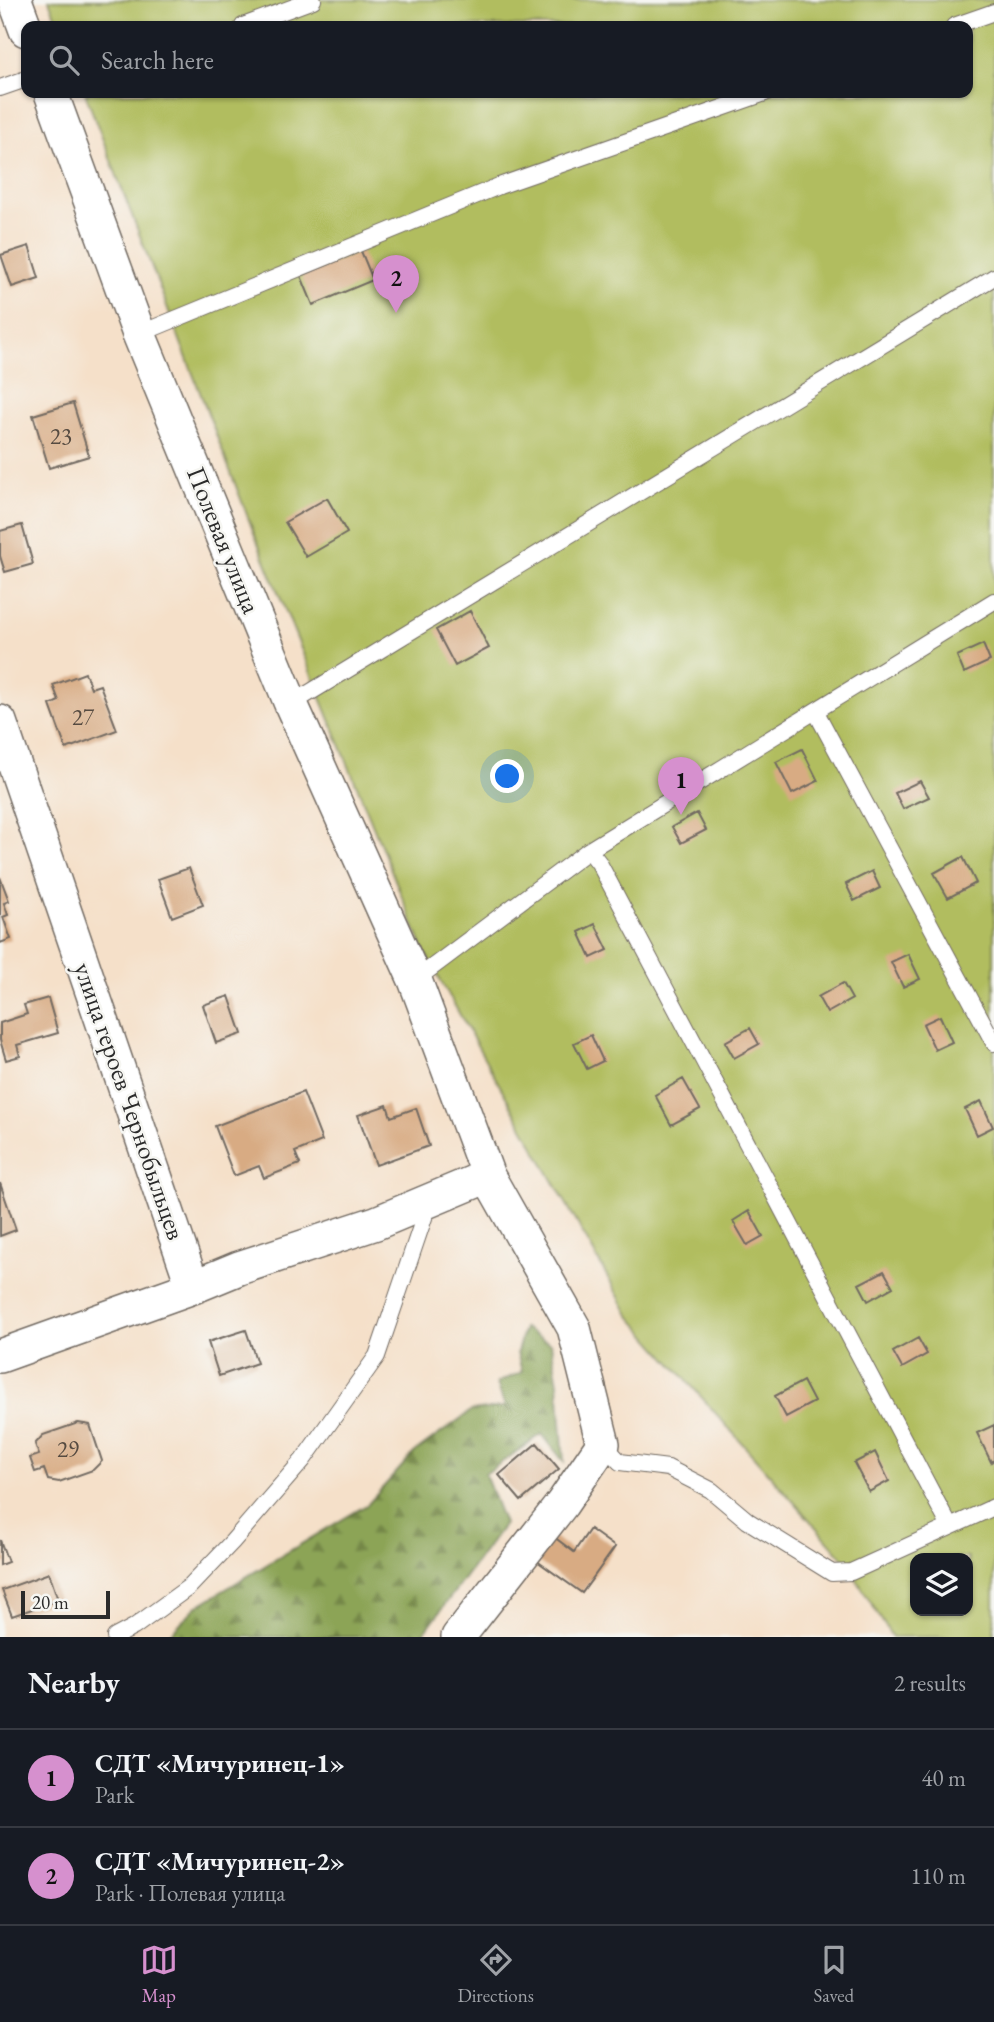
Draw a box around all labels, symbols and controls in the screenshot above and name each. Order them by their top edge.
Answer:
search box [21,21,973,98]
icon: search [45,41,83,79]
text: Search here [101,43,214,77]
pin: 2 [373,255,419,313]
house number: 23 [50,421,72,451]
street label: Полевая улица [179,462,269,619]
house number: 27 [72,702,95,732]
pin: 1 [658,757,704,815]
your location [490,759,524,793]
street label: улица героев Чернобыльцев [67,958,193,1244]
house number: 29 [57,1434,79,1464]
map controls [910,1553,973,1616]
button: layers [910,1553,973,1616]
scale bar [21,1588,110,1620]
text: 20 m [32,1590,69,1615]
text: Nearby [28,1663,120,1702]
text: 2 results [894,1668,966,1698]
text: СДТ «Мичуринец-1» [95,1746,345,1780]
text: 1 [45,1763,57,1793]
text: 40 m [921,1763,966,1793]
text: Park [95,1780,134,1810]
text: СДТ «Мичуринец-2» [95,1844,345,1878]
text: 2 [45,1861,57,1891]
text: 110 m [910,1861,966,1891]
text: Park · Полевая улица [95,1878,285,1908]
tab: Map [140,1941,178,2008]
tab: Directions [457,1941,534,2008]
tab: Saved [813,1941,854,2008]

